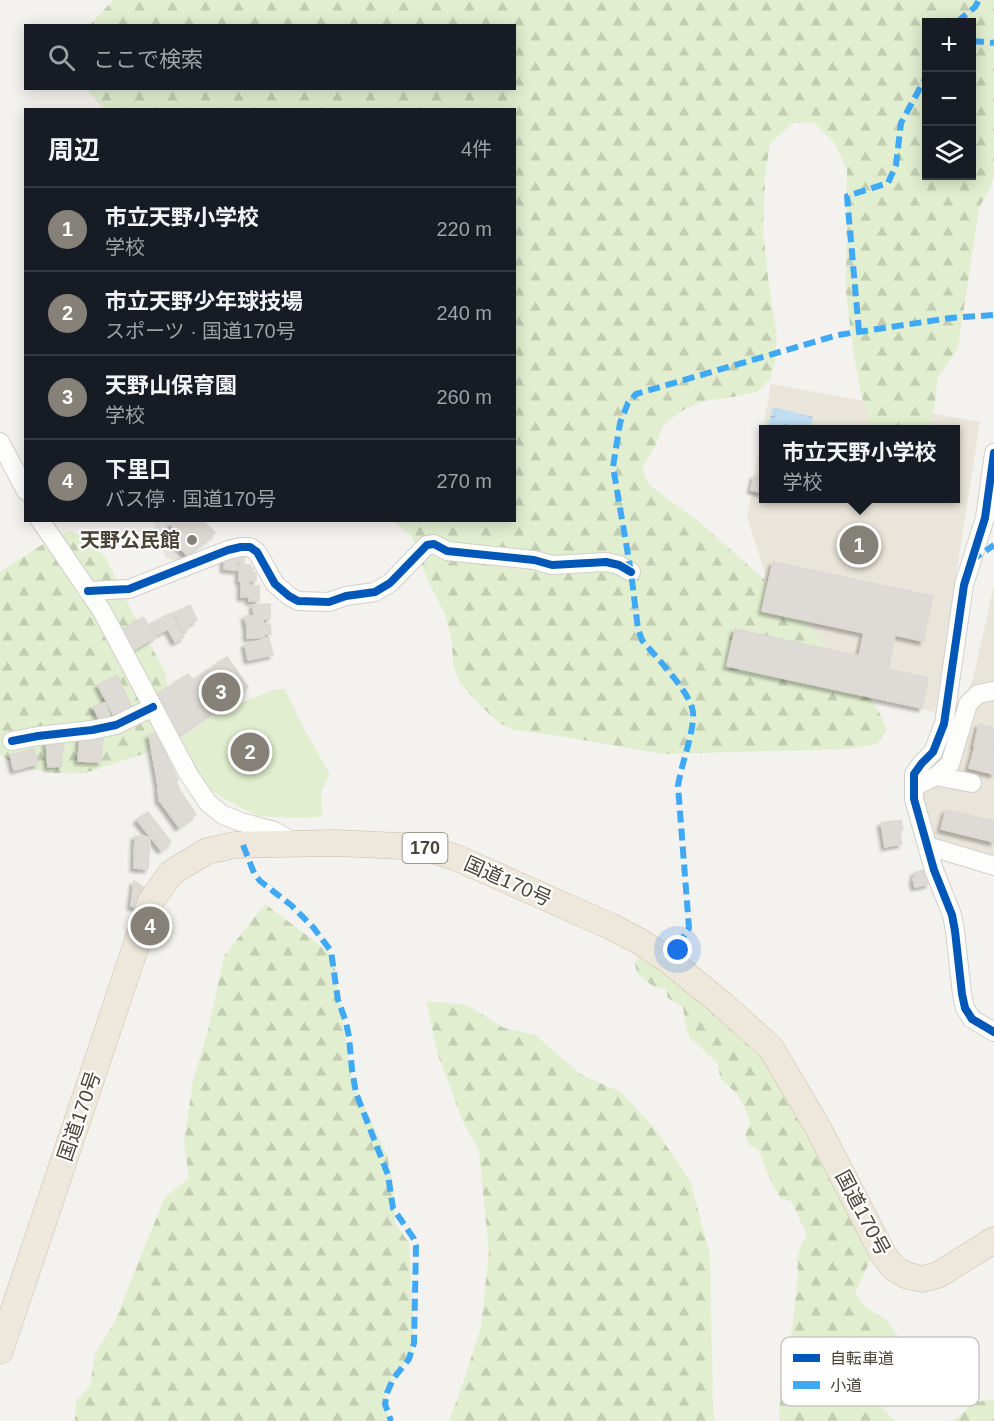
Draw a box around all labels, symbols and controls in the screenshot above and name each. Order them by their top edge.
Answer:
map controls [922,18,976,180]
button: + [922,18,976,72]
search box [24,24,516,90]
icon: search [45,41,78,74]
text: ここで検索 [93,47,203,72]
button: − [922,72,976,126]
button: layers [922,126,976,180]
text: 周辺 [48,135,100,165]
text: 4件 [461,138,492,160]
text: 市立天野小学校 [105,205,259,230]
text: 1 [62,218,73,240]
text: 220 m [436,218,492,240]
text: 学校 [105,236,145,258]
text: 市立天野少年球技場 [105,289,303,314]
text: 2 [62,302,73,324]
text: 240 m [436,302,492,324]
text: スポーツ · 国道170号 [105,320,296,342]
text: 天野山保育園 [105,373,237,398]
text: 3 [62,386,73,408]
text: 260 m [436,386,492,408]
text: 学校 [105,404,145,426]
popup [759,425,960,503]
text: 市立天野小学校 [782,440,937,465]
text: 下里口 [105,457,171,482]
text: 4 [62,470,73,492]
text: 270 m [436,470,492,492]
text: 学校 [782,471,822,493]
text: バス停 · 国道170号 [105,488,276,510]
pin: 1 [840,522,878,568]
place label: 天野公民館 [80,529,180,551]
marker: 天野公民館 [185,533,199,547]
pin: 3 [202,670,240,714]
pin: 2 [230,730,270,774]
road number: 170 [402,833,448,863]
street label: 国道170号 [461,852,555,910]
pin: 4 [130,904,170,948]
your location [663,935,692,964]
street label: 国道170号 [53,1068,105,1164]
street label: 国道170号 [831,1167,895,1259]
legend [781,1337,979,1406]
text: 自転車道 [830,1350,894,1367]
text: 小道 [830,1377,862,1394]

